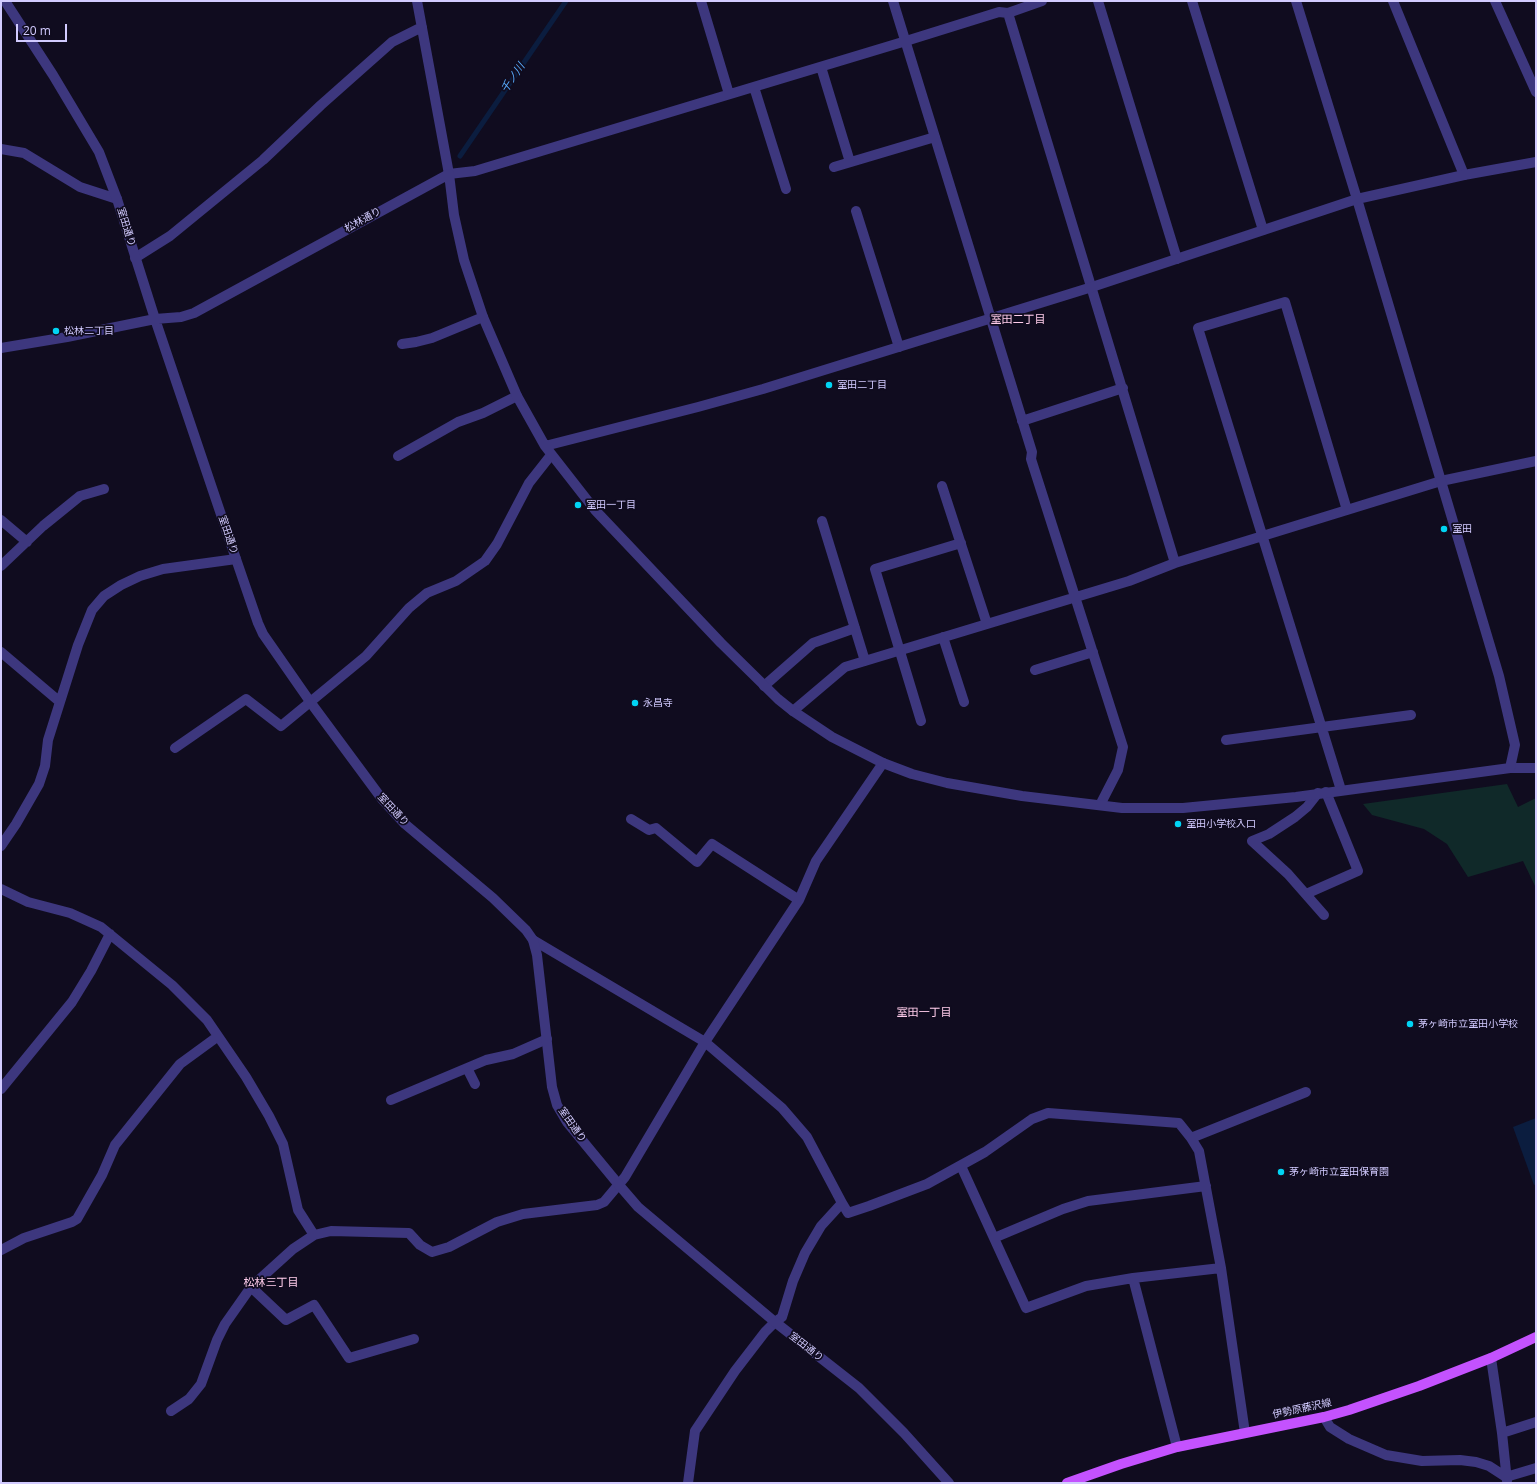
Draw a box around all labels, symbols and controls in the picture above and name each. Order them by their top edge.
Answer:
scale bar [18,16,69,42]
text: 20 m [23,22,51,39]
water label: 千ノ川 [498,61,528,95]
street label: 松林通り [343,205,383,235]
street label: 室田通り [114,206,138,248]
district label: 室田二丁目 [991,313,1045,327]
place label: 松林二丁目 [64,325,114,337]
marker: 松林二丁目 [51,326,61,336]
place label: 室田二丁目 [837,379,887,391]
marker: 室田二丁目 [824,380,834,390]
place label: 室田一丁目 [586,499,636,511]
marker: 室田一丁目 [573,500,583,510]
street label: 室田通り [216,514,240,556]
place label: 室田 [1452,523,1472,535]
marker: 室田 [1439,524,1449,534]
place label: 永昌寺 [643,697,673,709]
marker: 永昌寺 [630,698,640,708]
street label: 室田通り [375,791,411,829]
place label: 室田小学校入口 [1186,818,1256,830]
marker: 室田小学校入口 [1173,819,1183,829]
district label: 室田一丁目 [897,1006,951,1020]
place label: 茅ヶ崎市立室田小学校 [1418,1018,1518,1030]
marker: 茅ヶ崎市立室田小学校 [1405,1019,1415,1029]
street label: 室田通り [556,1105,588,1145]
place label: 茅ヶ崎市立室田保育園 [1289,1166,1389,1178]
marker: 茅ヶ崎市立室田保育園 [1276,1167,1286,1177]
district label: 松林三丁目 [244,1276,298,1290]
street label: 室田通り [787,1330,825,1364]
street label: 伊勢原藤沢線 [1271,1397,1333,1421]

